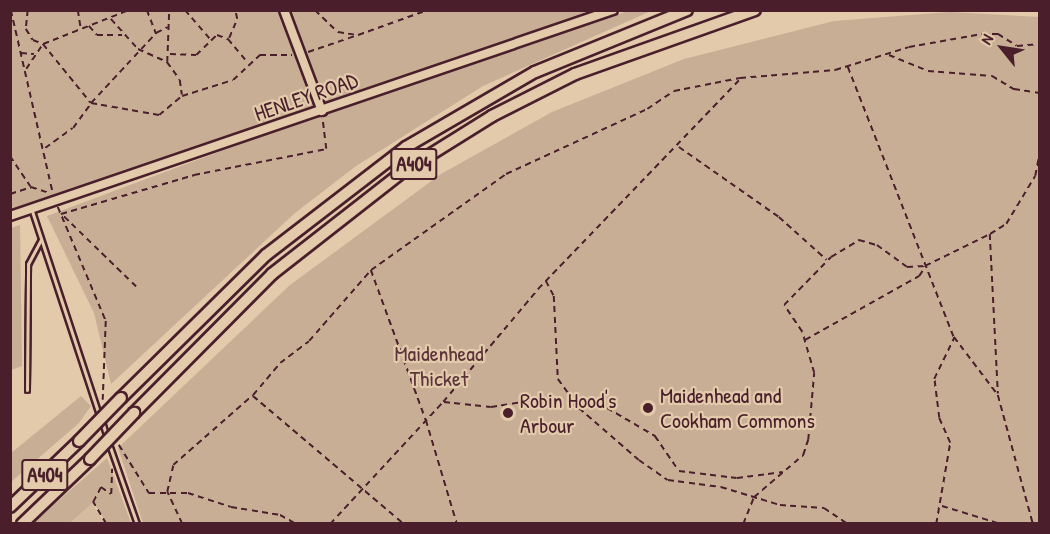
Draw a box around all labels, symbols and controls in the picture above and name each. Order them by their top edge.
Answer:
north arrow [972,18,1032,78]
text: N [975,30,998,48]
street label: HENLEY ROAD [251,67,361,127]
road number: A404 [390,146,438,182]
park label: Maidenhead Thicket [394,340,484,392]
place label: Maidenhead and Cookham Commons [660,382,815,434]
place label: Robin Hood's Arbour [520,387,617,439]
marker: Maidenhead and Cookham Commons [641,401,655,415]
marker: Robin Hood's Arbour [501,406,515,420]
road number: A404 [21,457,69,493]

